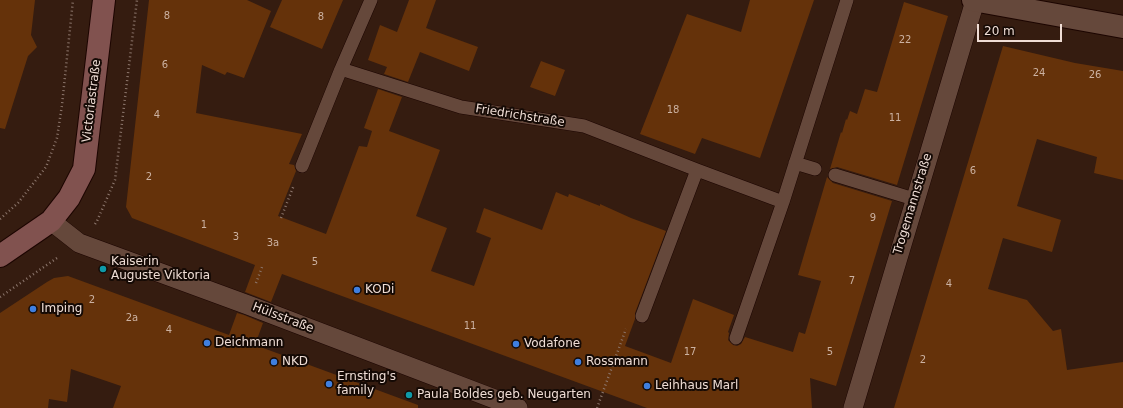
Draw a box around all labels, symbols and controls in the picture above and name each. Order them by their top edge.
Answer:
house number: 8 [164,10,170,22]
house number: 8 [318,11,324,23]
scale bar [979,16,1064,42]
text: 20 m [984,24,1015,38]
house number: 22 [899,34,911,46]
street label: Victoriastraße [80,59,104,143]
house number: 6 [162,59,168,71]
house number: 24 [1033,67,1045,79]
house number: 26 [1089,69,1101,81]
street label: Friedrichstraße [474,102,566,130]
house number: 18 [667,104,679,116]
house number: 4 [154,109,160,121]
house number: 11 [889,112,901,124]
street label: Trogemannstraße [891,152,935,256]
house number: 6 [970,165,976,177]
house number: 2 [146,171,152,183]
house number: 9 [870,212,876,224]
house number: 1 [201,219,207,231]
house number: 3 [233,231,239,243]
house number: 3a [267,237,279,249]
place label: Kaiserin Auguste Viktoria [111,255,210,283]
house number: 5 [312,256,318,268]
marker: Kaiserin Auguste Viktoria [98,264,108,274]
house number: 7 [849,275,855,287]
house number: 4 [946,278,952,290]
place label: KODi [365,283,394,297]
marker: KODi [352,285,362,295]
house number: 2 [89,294,95,306]
street label: Hülsstraße [250,300,316,336]
place label: Imping [41,302,82,316]
marker: Imping [28,304,38,314]
house number: 2a [126,312,138,324]
house number: 11 [464,320,476,332]
house number: 4 [166,324,172,336]
place label: Deichmann [215,336,283,350]
place label: Vodafone [524,337,580,351]
marker: Deichmann [202,338,212,348]
marker: Vodafone [511,339,521,349]
house number: 17 [684,346,696,358]
house number: 5 [827,346,833,358]
house number: 2 [920,354,926,366]
place label: NKD [282,355,308,369]
place label: Rossmann [586,355,648,369]
marker: NKD [269,357,279,367]
marker: Rossmann [573,357,583,367]
place label: Ernsting's family [337,370,396,398]
marker: Ernsting's family [324,379,334,389]
place label: Leihhaus Marl [655,379,738,393]
marker: Leihhaus Marl [642,381,652,391]
place label: Paula Boldes geb. Neugarten [417,388,591,402]
marker: Paula Boldes geb. Neugarten [404,390,414,400]

